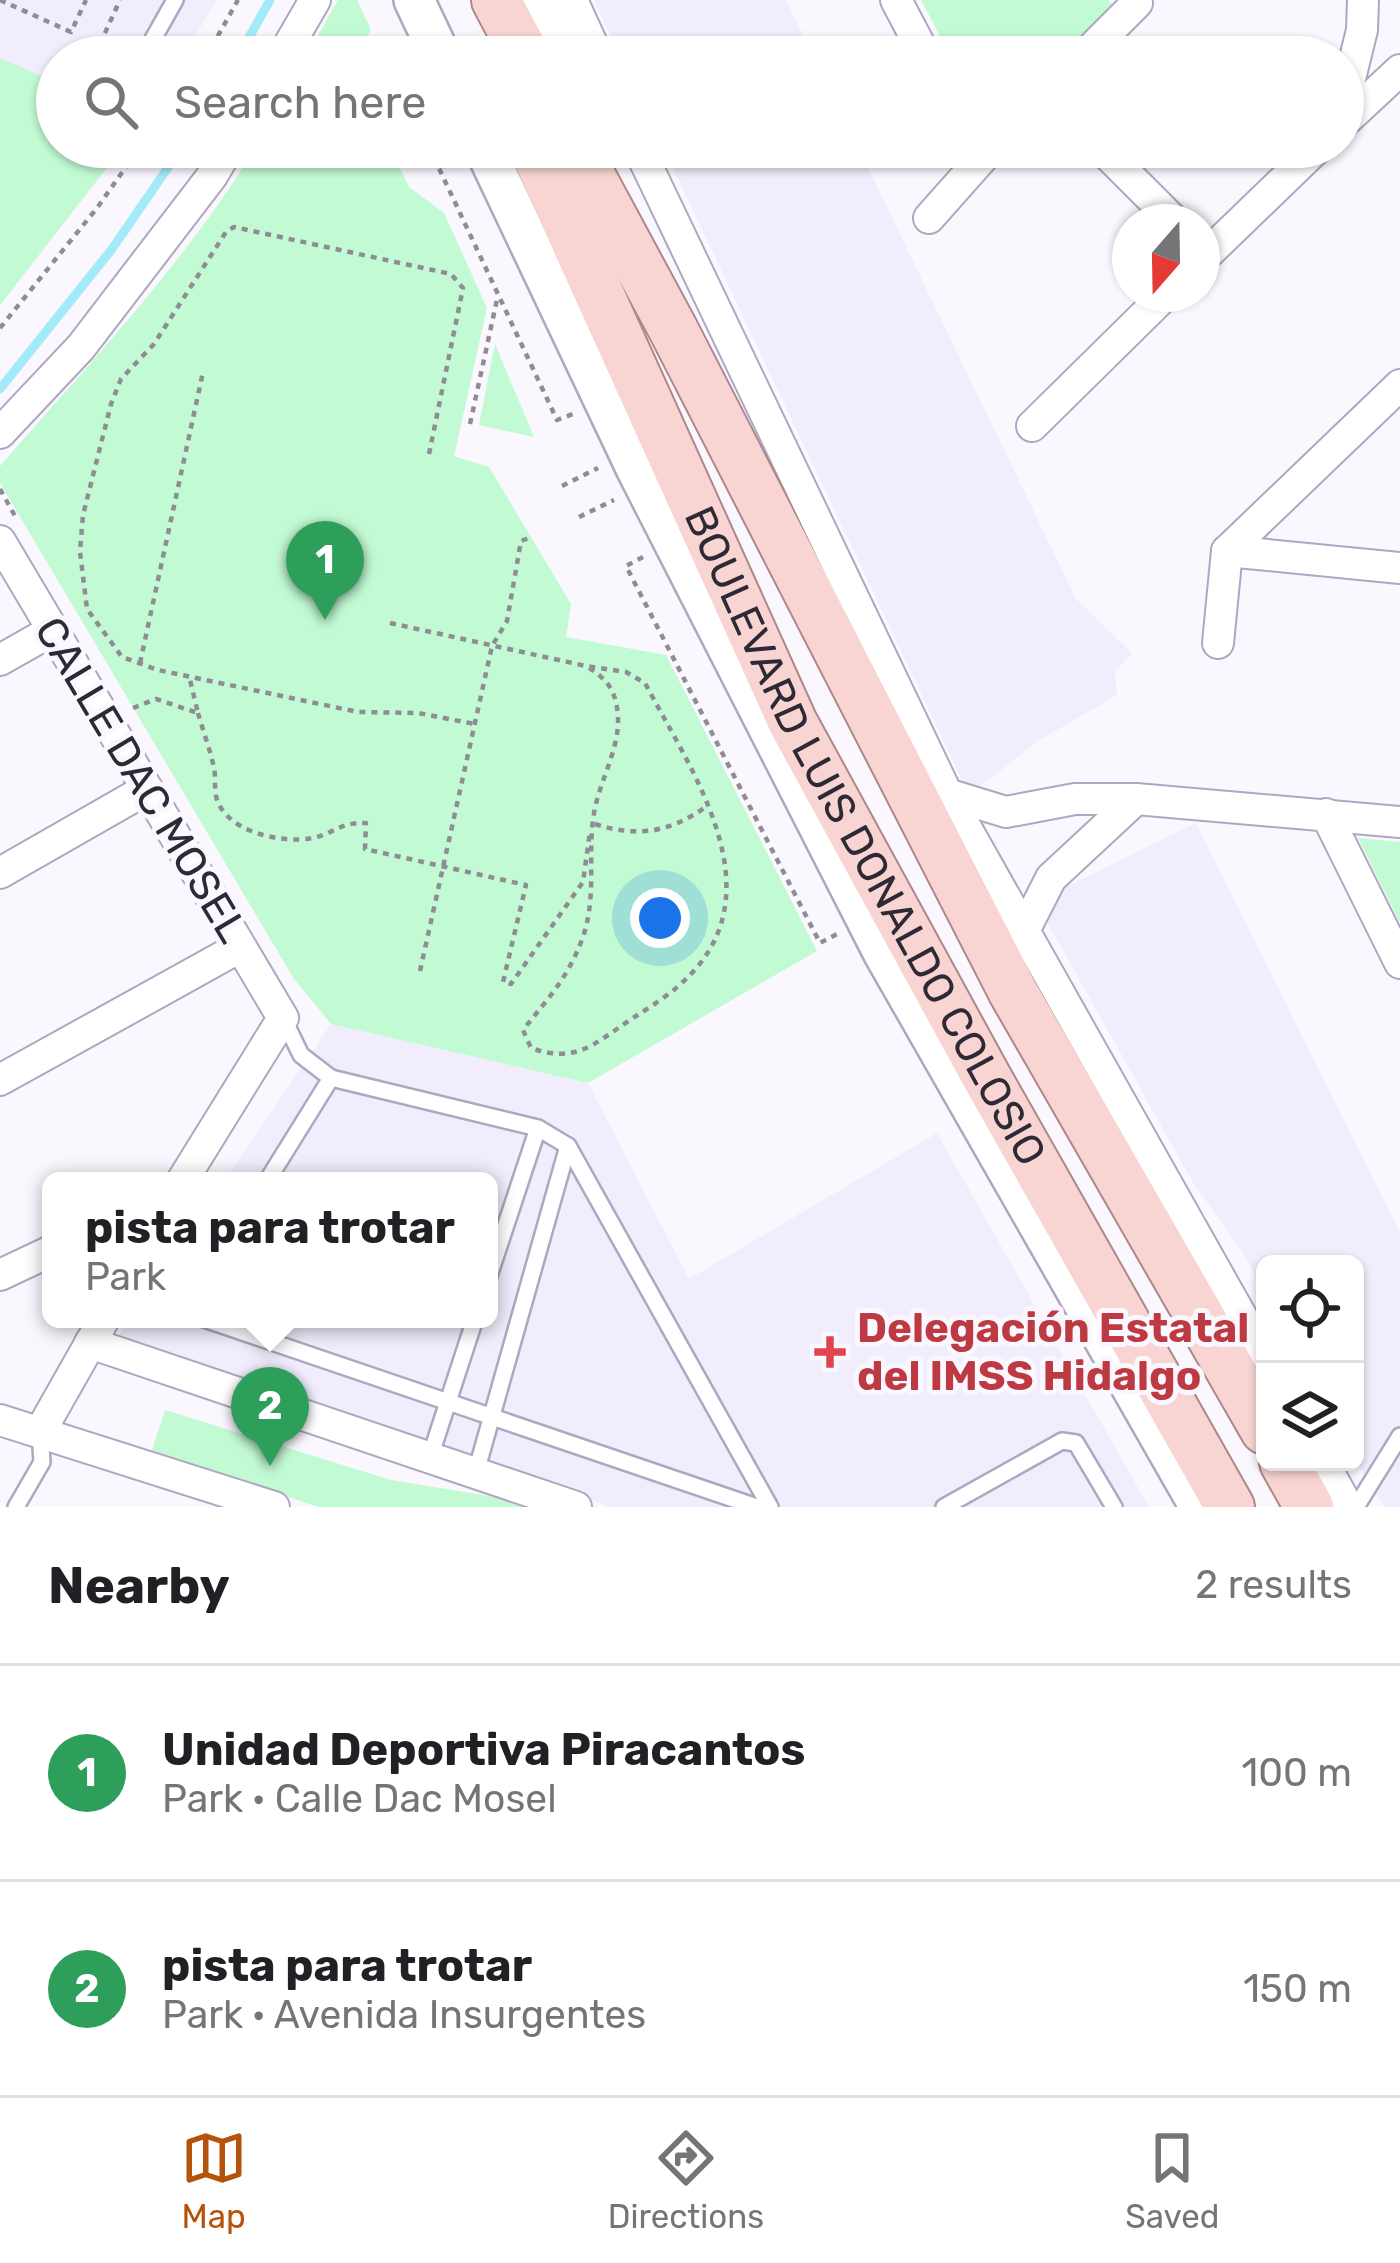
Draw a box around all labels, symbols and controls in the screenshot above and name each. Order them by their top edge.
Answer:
search box [36,36,1364,168]
icon: search [78,69,144,135]
text: Search here [174,76,426,129]
north arrow [1112,204,1220,312]
street label: BOULEVARD LUIS DONALDO COLOSIO [674,499,1056,1174]
pin: 1 [286,521,364,620]
street label: CALLE DAC MOSEL [24,608,258,952]
your location [630,888,690,948]
popup [42,1172,498,1328]
text: pista para trotar [85,1201,455,1254]
text: Park [85,1254,166,1300]
map controls [1256,1255,1364,1471]
button: locate [1256,1255,1364,1363]
place label: Delegación Estatal del IMSS Hidalgo [857,1303,1249,1401]
marker: Delegación Estatal del IMSS Hidalgo [814,1336,846,1368]
button: layers [1256,1363,1364,1471]
pin: 2 [231,1367,309,1466]
text: Nearby [48,1555,230,1616]
text: 2 results [1195,1562,1352,1608]
text: Unidad Deportiva Piracantos [162,1723,805,1776]
text: 1 [77,1750,97,1796]
text: 100 m [1242,1750,1352,1796]
text: Park · Calle Dac Mosel [162,1776,557,1822]
text: pista para trotar [162,1939,532,1992]
text: 2 [74,1966,100,2012]
text: 150 m [1243,1966,1352,2012]
text: Park · Avenida Insurgentes [162,1992,646,2038]
tab: Map [181,2125,247,2236]
tab: Directions [608,2125,764,2236]
tab: Saved [1125,2125,1219,2236]

